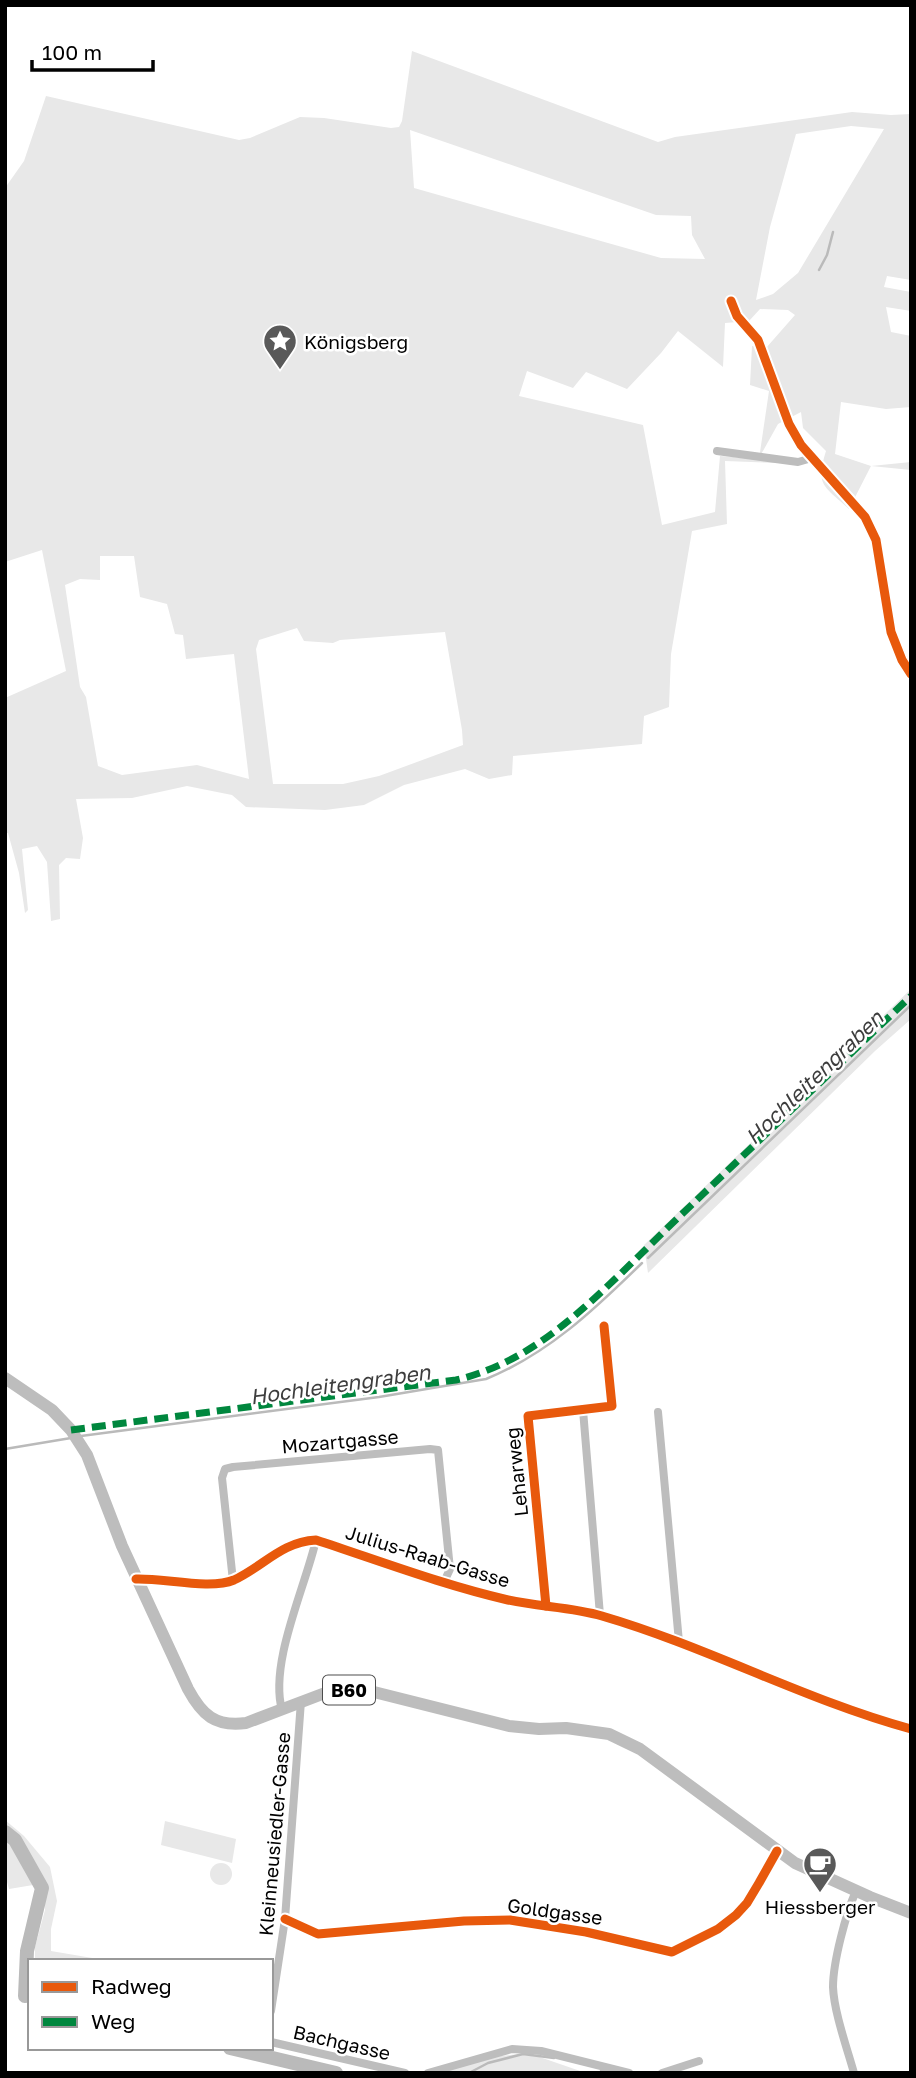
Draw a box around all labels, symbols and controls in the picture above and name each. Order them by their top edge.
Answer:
scale bar [32,28,152,72]
text: 100 m [42,39,102,65]
place icon: Königsberg [261,322,299,371]
place label: Königsberg [304,330,408,353]
water label: Hochleitengraben [740,1004,889,1149]
water label: Hochleitengraben [248,1358,433,1410]
street label: Mozartgasse [281,1424,399,1458]
street label: Leharweg [500,1426,532,1518]
street label: Julius-Raab-Gasse [343,1520,513,1592]
road number: B60 [323,1675,375,1704]
street label: Kleinneusiedler-Gasse [254,1731,294,1937]
cafe icon: Hiessberger [801,1845,839,1894]
street label: Goldgasse [506,1893,604,1929]
place label: Hiessberger [765,1895,876,1918]
legend [28,1959,273,2050]
text: Radweg [91,1973,172,1999]
text: Weg [91,2008,135,2034]
street label: Bachgasse [291,2020,393,2064]

